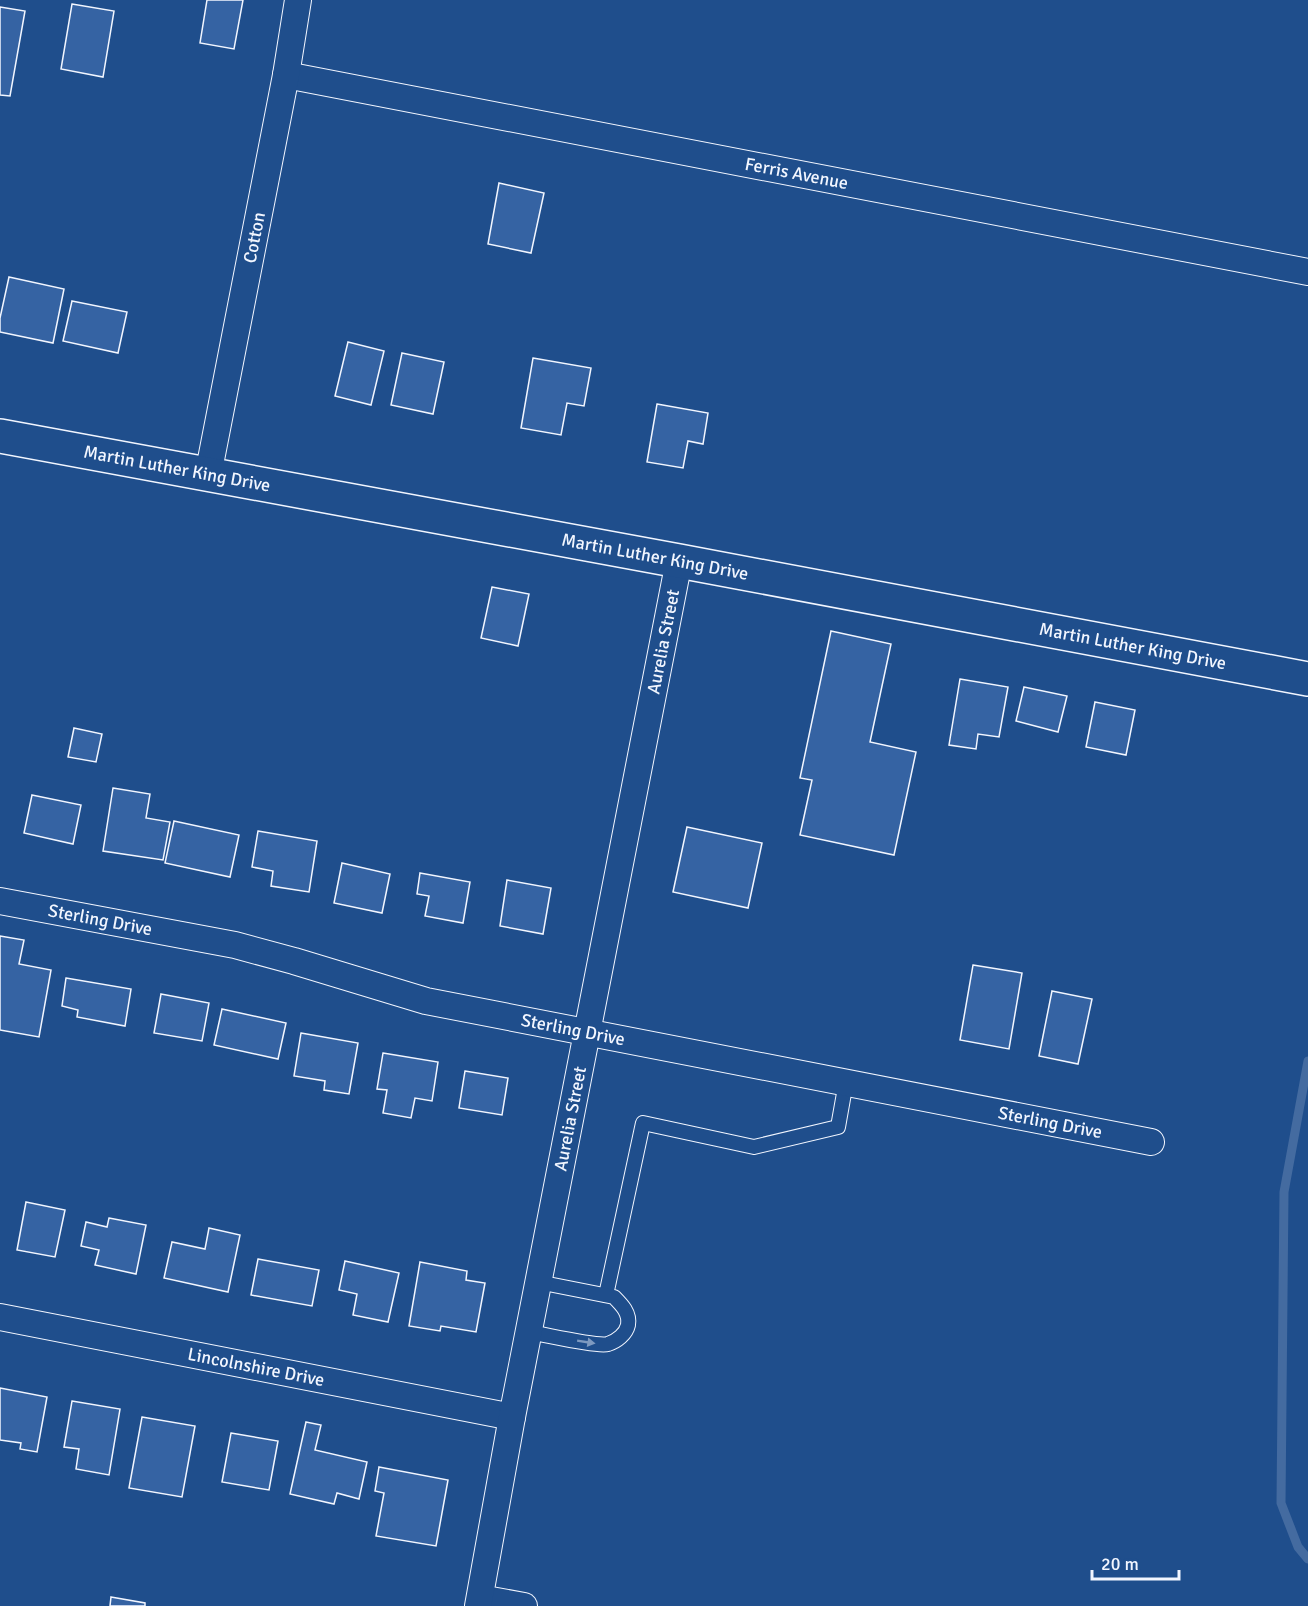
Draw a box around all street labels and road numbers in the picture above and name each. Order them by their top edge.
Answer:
street label: Ferris Avenue [743,153,850,194]
street label: Cotton [239,210,270,265]
street label: Martin Luther King Drive [82,441,272,497]
street label: Martin Luther King Drive [560,529,750,585]
street label: Aurelia Street [642,587,684,696]
street label: Martin Luther King Drive [1037,618,1228,674]
street label: Sterling Drive [46,899,154,940]
street label: Sterling Drive [519,1009,627,1050]
street label: Aurelia Street [549,1064,591,1173]
street label: Sterling Drive [996,1102,1104,1143]
street label: Lincolnshire Drive [186,1343,326,1391]

